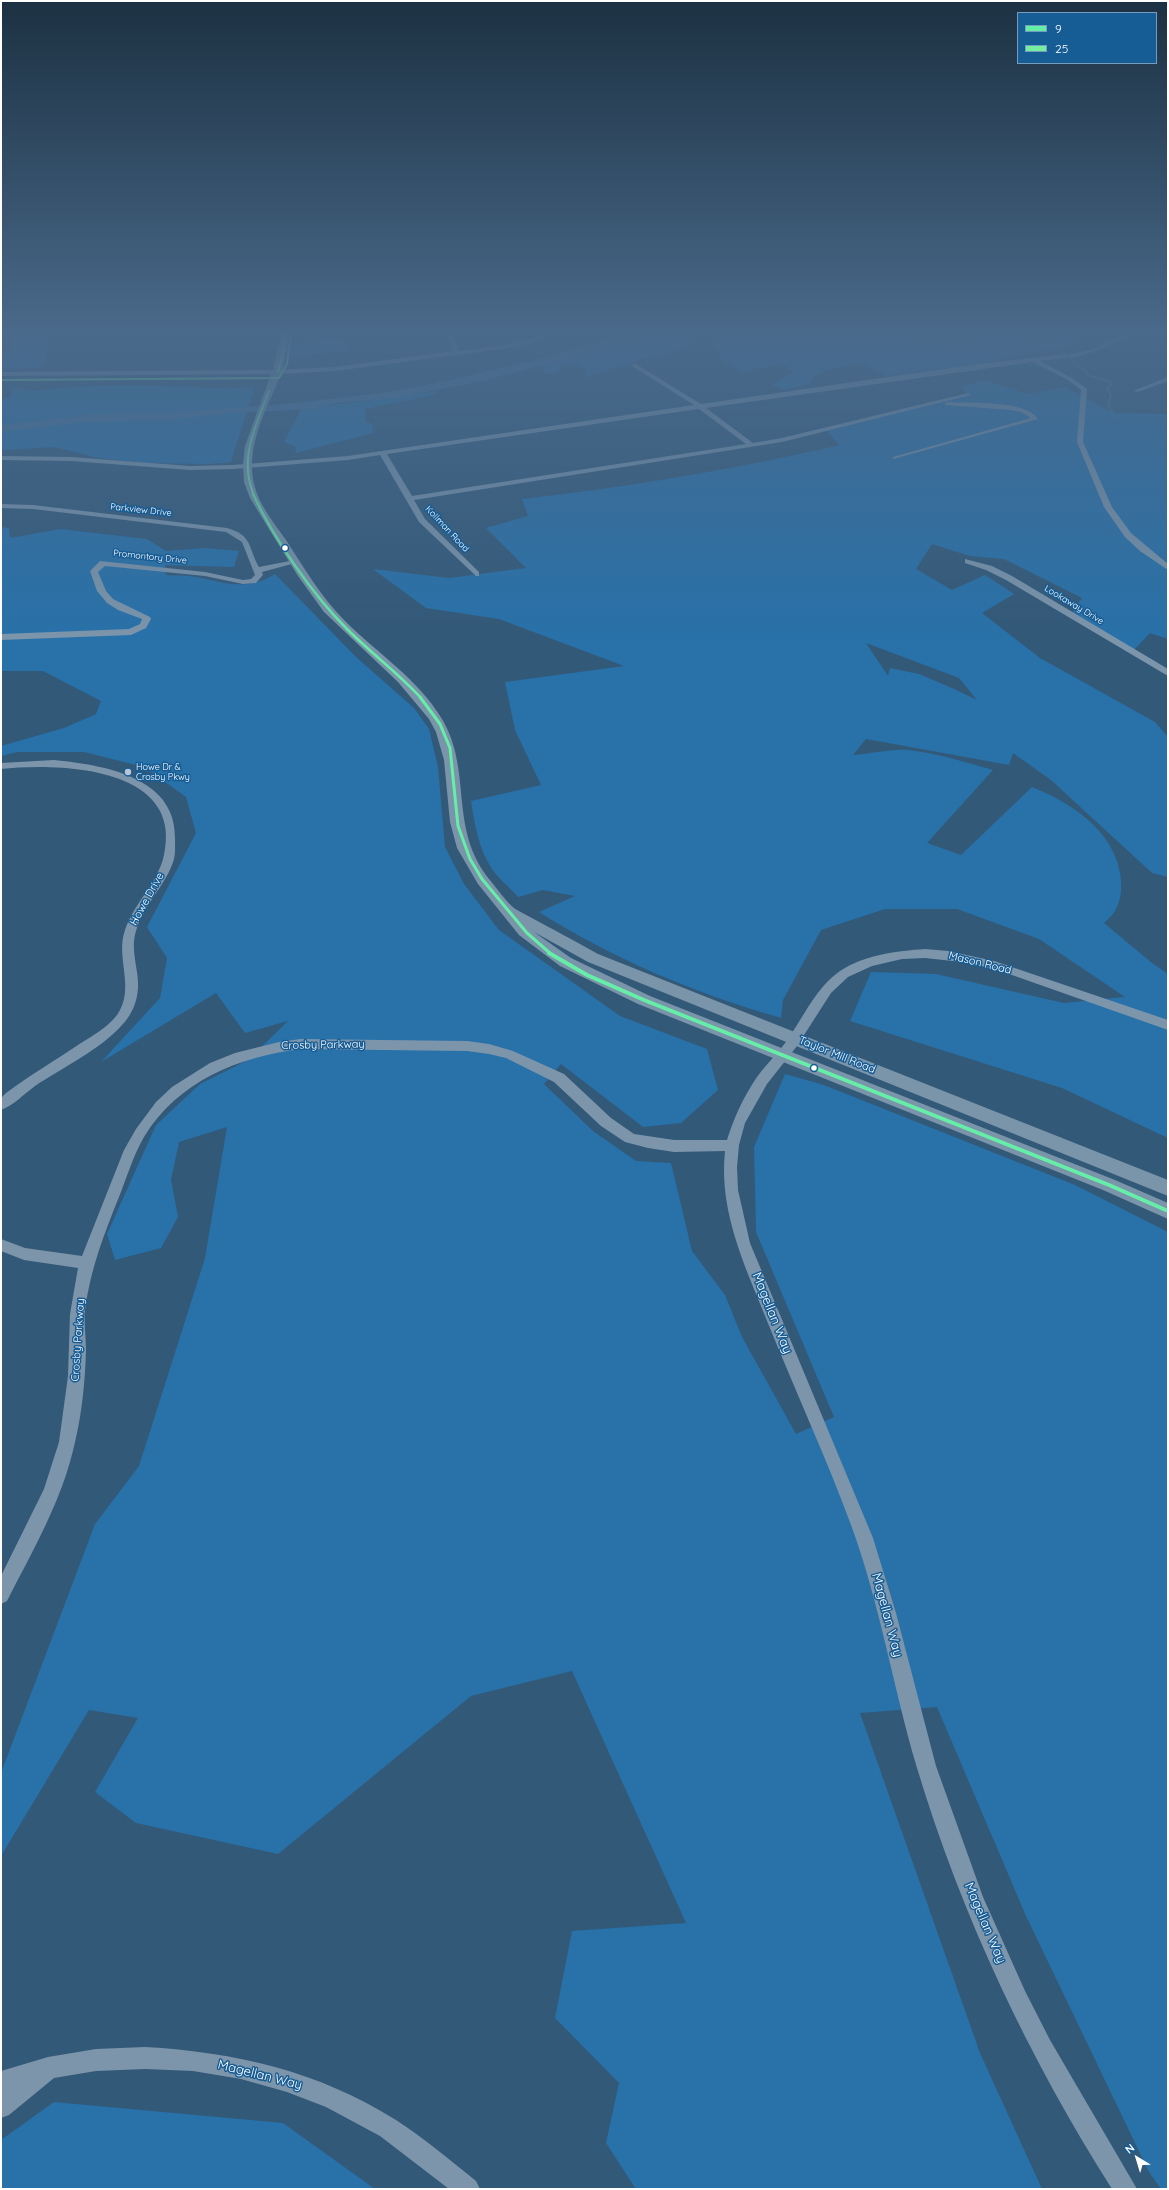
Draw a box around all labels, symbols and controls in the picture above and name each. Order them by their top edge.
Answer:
legend [1017,12,1157,64]
text: 9 [1055,21,1062,36]
text: 25 [1055,41,1068,56]
street label: Parkview Drive [110,501,172,519]
street label: Kollman Road [423,504,471,554]
unlabelled marker [280,543,290,553]
street label: Promontory Drive [113,548,187,566]
street label: Lookaway Drive [1042,583,1106,627]
place label: Howe Dr & Crosby Pkwy [136,762,190,783]
marker: Howe Dr & Crosby Pkwy [123,767,133,777]
street label: Howe Drive [127,870,167,928]
street label: Mason Road [947,949,1013,977]
street label: Taylor Mill Road [797,1034,877,1076]
street label: Crosby Parkway [281,1038,365,1052]
unlabelled marker [809,1063,819,1073]
street label: Magellan Way [749,1270,795,1356]
street label: Crosby Parkway [69,1298,87,1382]
street label: Magellan Way [868,1571,906,1659]
street label: Magellan Way [961,1880,1009,1966]
street label: Magellan Way [216,2057,304,2093]
north arrow [1117,2138,1157,2178]
text: N [1122,2141,1137,2157]

